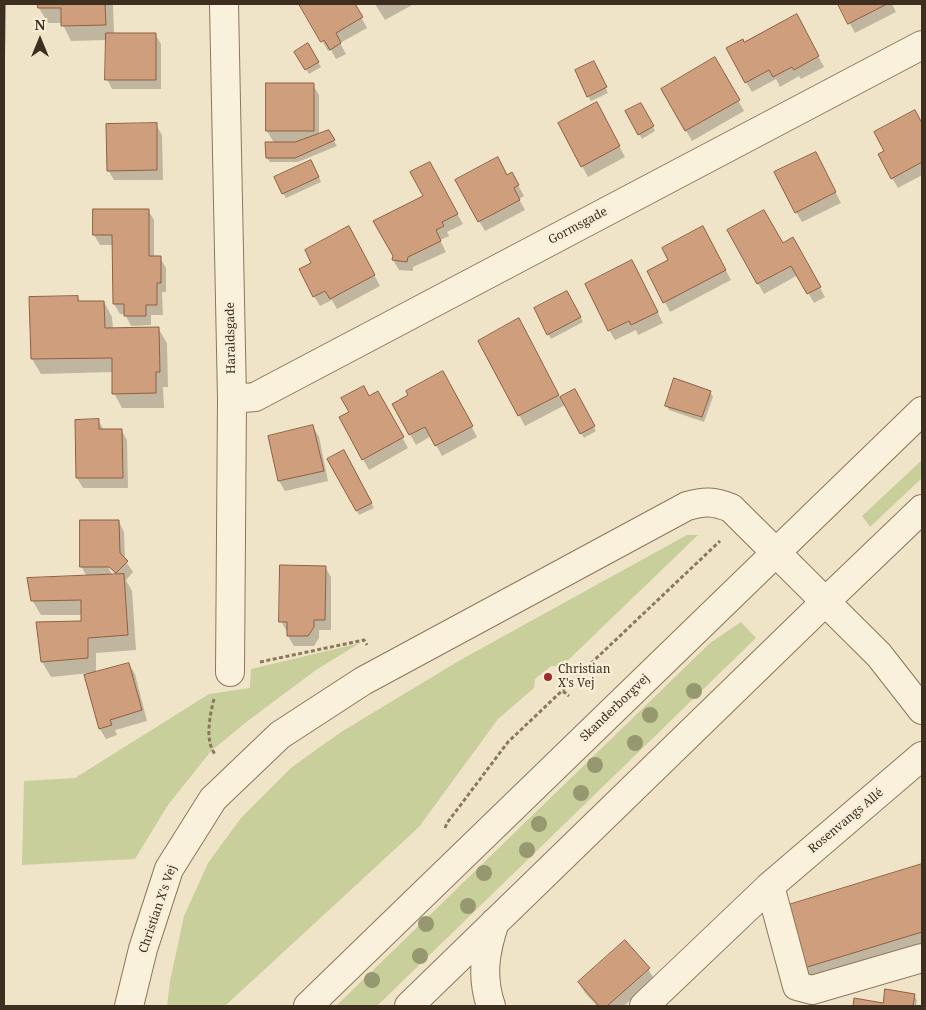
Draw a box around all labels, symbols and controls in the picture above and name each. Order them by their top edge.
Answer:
north arrow [15,15,65,65]
text: N [34,15,46,34]
street label: Gormsgade [546,204,610,248]
street label: Haraldsgade [223,302,239,374]
place label: Christian X's Vej [558,663,610,691]
marker: Christian X's Vej [542,671,554,683]
street label: Skanderborgvej [577,671,653,745]
street label: Rosenvangs Allé [806,786,886,856]
street label: Christian X's Vej [136,863,180,955]

